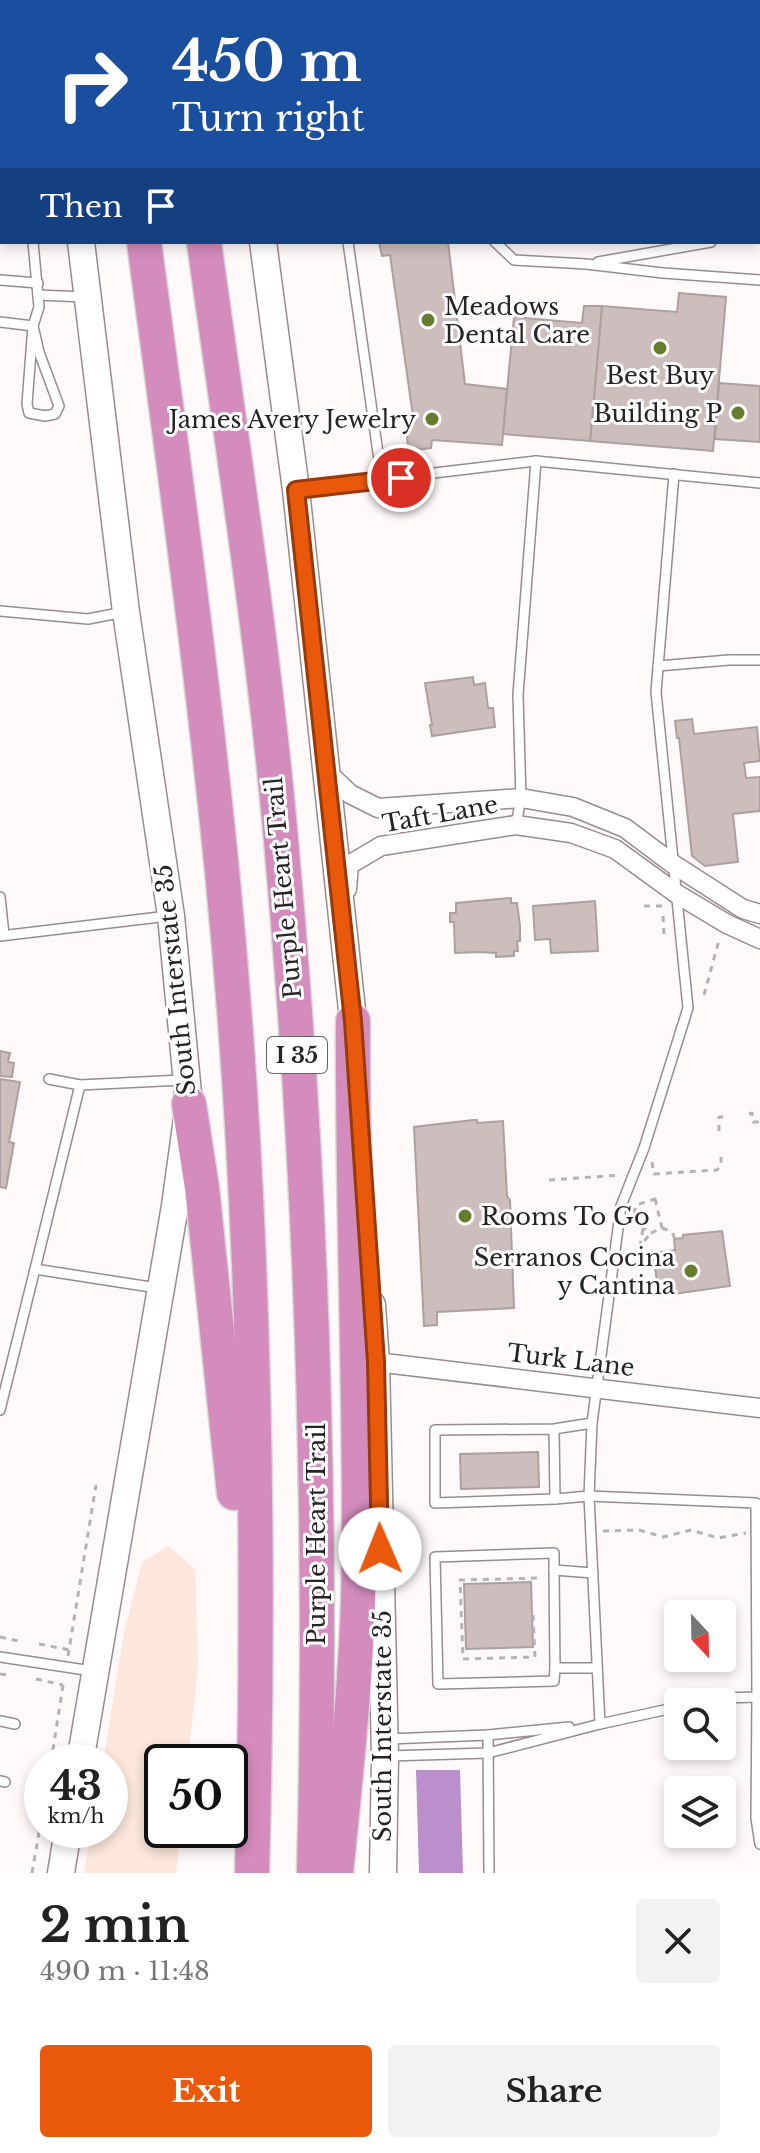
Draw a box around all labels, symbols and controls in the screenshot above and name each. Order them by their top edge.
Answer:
text: 450 m [172,27,362,96]
icon: right [40,32,144,136]
text: Turn right [172,96,365,141]
icon: arrive [139,184,183,228]
text: Then [40,188,123,225]
place label: Meadows Dental Care [444,292,590,349]
marker: Meadows Dental Care [419,311,437,329]
marker: Best Buy [651,339,669,357]
place label: Best Buy [606,361,715,390]
place label: Building P [593,399,722,428]
marker: Building P [729,404,747,422]
place label: James Avery Jewelry [166,405,417,434]
marker: James Avery Jewelry [423,410,441,428]
pin [367,444,435,512]
icon: arrive [379,456,423,500]
street label: Purple Heart Trail [259,776,307,1000]
street label: Taft Lane [380,790,500,838]
street label: South Interstate 35 [148,863,202,1097]
road number: I 35 [267,1037,327,1073]
place label: Rooms To Go [481,1202,650,1231]
marker: Rooms To Go [456,1207,474,1225]
place label: Serranos Cocina y Cantina [474,1243,676,1300]
marker: Serranos Cocina y Cantina [682,1262,700,1280]
street label: Turk Lane [506,1338,636,1382]
street label: Purple Heart Trail [302,1423,331,1645]
position arrow [338,1507,422,1591]
north arrow [664,1600,736,1672]
map controls [664,1600,736,1848]
street label: South Interstate 35 [368,1610,397,1842]
button: search [664,1688,736,1760]
speed limit sign: 50 [144,1744,248,1848]
text: 43 [50,1761,102,1811]
button: layers [664,1776,736,1848]
text: km/h [48,1804,104,1828]
text: 2 min [40,1895,189,1955]
button: close [636,1899,720,1983]
text: 490 m · 11:48 [40,1955,210,1987]
button: Exit [40,2045,372,2137]
button: Share [388,2045,720,2137]

